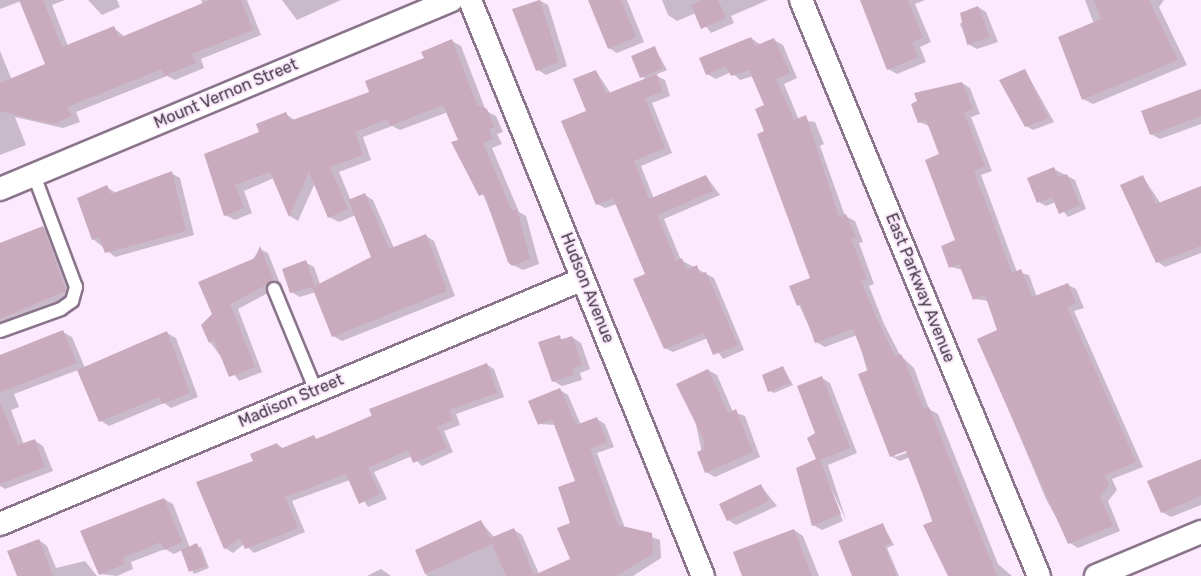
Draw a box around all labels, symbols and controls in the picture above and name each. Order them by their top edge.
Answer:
street label: Mount Vernon Street [151,55,301,133]
street label: East Parkway Avenue [881,210,959,366]
street label: Hudson Avenue [556,230,618,346]
street label: Madison Street [236,370,346,432]

